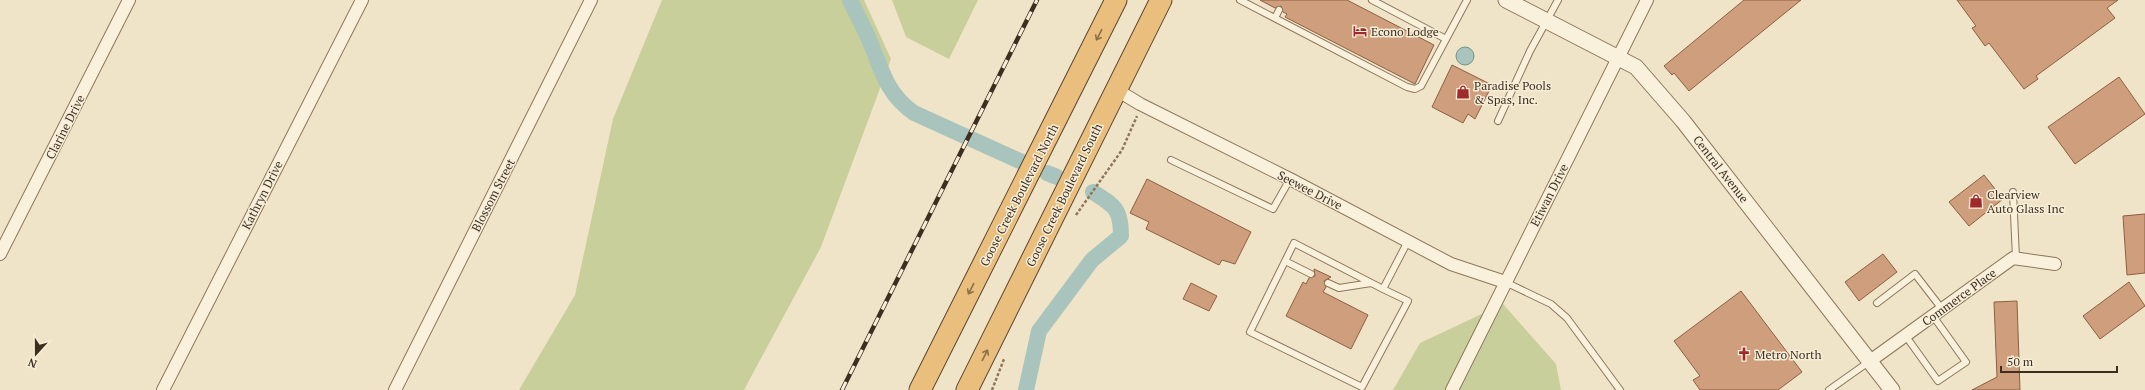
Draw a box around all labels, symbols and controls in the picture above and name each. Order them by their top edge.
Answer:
hotel icon: Econo Lodge [1352,23,1368,39]
place label: Econo Lodge [1371,24,1439,39]
one-way arrow [1095,29,1102,41]
place label: Paradise Pools & Spas, Inc. [1474,78,1551,107]
shop icon: Paradise Pools & Spas, Inc. [1455,84,1471,100]
street label: Clarine Drive [42,92,88,162]
street label: Goose Creek Boulevard North [977,121,1061,269]
street label: Goose Creek Boulevard South [1023,121,1105,269]
street label: Central Avenue [1690,132,1752,206]
street label: Blossom Street [468,155,518,234]
street label: Kathryn Drive [238,158,286,232]
street label: Etiwan Drive [1527,161,1571,229]
street label: Seewee Drive [1275,167,1345,213]
place label: Clearview Auto Glass Inc [1987,187,2065,216]
shop icon: Clearview Auto Glass Inc [1968,193,1984,209]
street label: Commerce Place [1919,265,1999,329]
one-way arrow [967,282,975,294]
north arrow [16,334,56,374]
church icon: Metro North [1736,346,1752,362]
place label: Metro North [1755,347,1822,362]
scale bar [2001,348,2117,374]
one-way arrow [982,349,989,361]
text: 50 m [2007,354,2034,369]
text: N [25,355,39,371]

